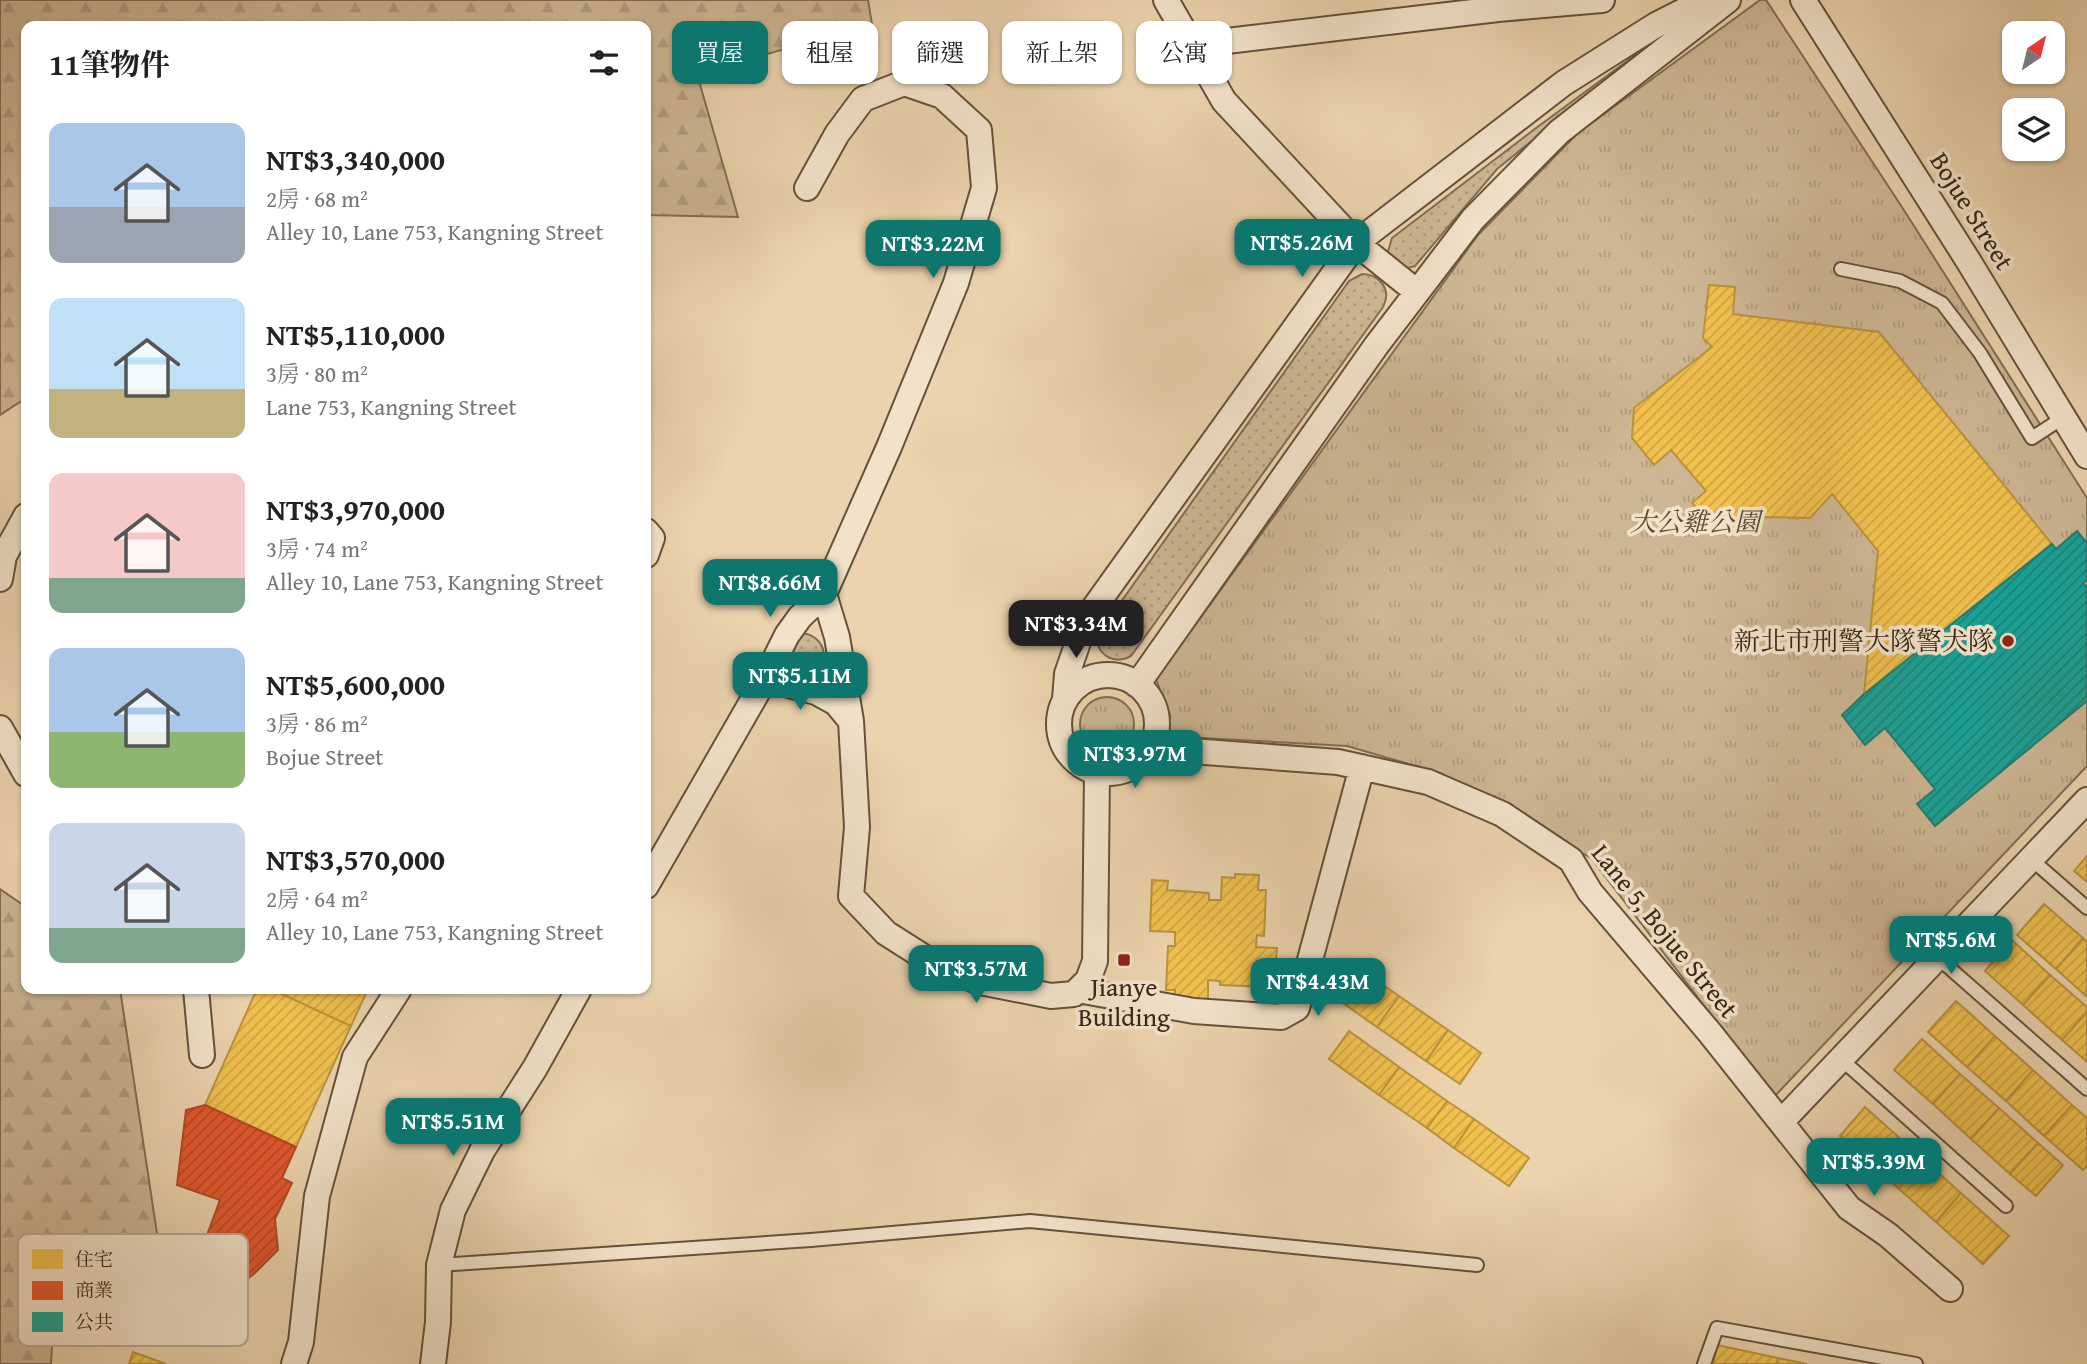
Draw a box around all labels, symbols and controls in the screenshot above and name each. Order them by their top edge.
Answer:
chip: 買屋 [672,21,768,84]
chip: 租屋 [782,21,878,84]
chip: 篩選 [892,21,988,84]
chip: 新上架 [1002,21,1122,84]
chip: 公寓 [1136,21,1232,84]
north arrow [2002,21,2065,84]
map controls [2002,21,2065,161]
text: 11筆物件 [49,42,170,86]
icon: filters [585,44,623,82]
button: layers [2002,98,2065,161]
text: NT$3,340,000 [266,137,445,181]
street label: Bojue Street [1921,144,2024,277]
icon: home [105,151,189,235]
text: 2房 · 68 m² [266,182,368,215]
text: Alley 10, Lane 753, Kangning Street [266,215,604,248]
pin: NT$5.26M [1230,219,1374,279]
pin: NT$3.22M [861,220,1005,280]
text: NT$5.26M [1251,225,1353,258]
text: NT$3.22M [882,226,984,259]
text: NT$5,110,000 [266,312,445,356]
icon: home [105,326,189,410]
text: 3房 · 80 m² [266,357,368,390]
text: Lane 753, Kangning Street [266,390,517,423]
text: NT$3,970,000 [266,487,445,531]
icon: home [105,501,189,585]
park label: 大公雞公園 [1630,502,1764,541]
text: 3房 · 74 m² [266,532,368,565]
pin: NT$8.66M [698,560,842,619]
text: Alley 10, Lane 753, Kangning Street [266,565,604,598]
text: NT$8.66M [719,565,821,598]
pin: NT$3.34M [1004,600,1148,660]
text: NT$3.34M [1025,606,1127,639]
place label: 新北市刑警大隊警犬隊 [1734,621,1994,660]
marker: 新北市刑警大隊警犬隊 [2000,633,2016,649]
pin: NT$5.11M [728,652,872,712]
text: NT$5.11M [749,658,851,691]
text: NT$5,600,000 [266,662,445,706]
icon: home [105,676,189,760]
text: 3房 · 86 m² [266,707,368,740]
pin: NT$3.97M [1063,730,1207,790]
text: NT$3.97M [1084,736,1186,769]
text: Bojue Street [266,740,383,773]
street label: Lane 5, Bojue Street [1583,835,1748,1026]
text: NT$3,570,000 [266,837,445,881]
icon: home [105,851,189,935]
text: 2房 · 64 m² [266,882,368,915]
text: Alley 10, Lane 753, Kangning Street [266,915,604,948]
pin: NT$5.6M [1886,916,2016,976]
text: NT$5.6M [1906,922,1996,955]
pin: NT$3.57M [904,946,1048,1005]
text: NT$3.57M [925,951,1027,984]
marker: Jianye Building [1116,952,1132,968]
pin: NT$4.43M [1246,958,1390,1018]
text: NT$4.43M [1267,964,1369,997]
place label: Jianye Building [1078,967,1170,1036]
pin: NT$5.51M [381,1098,525,1158]
text: NT$5.51M [402,1104,504,1137]
pin: NT$5.39M [1802,1138,1946,1198]
text: NT$5.39M [1823,1144,1925,1177]
legend [18,1234,248,1346]
text: 住宅 [75,1245,113,1273]
text: 商業 [75,1276,113,1304]
text: 公共 [75,1308,113,1336]

